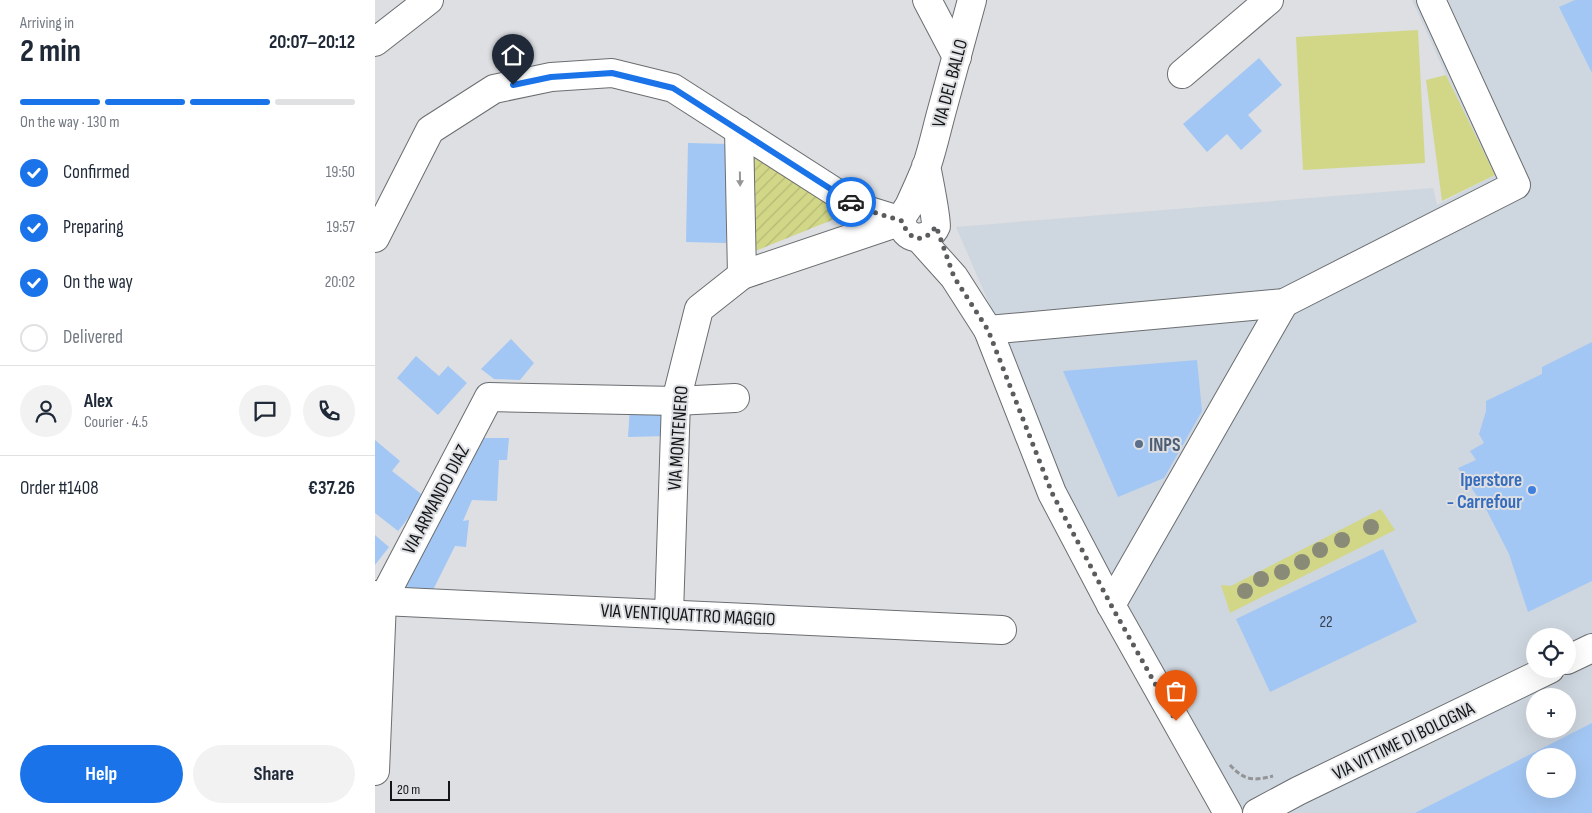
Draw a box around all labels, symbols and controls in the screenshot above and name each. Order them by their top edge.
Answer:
text: Arriving in [20,14,74,33]
text: 20:07–20:12 [269,31,355,54]
text: 2 min [20,32,81,71]
pin [492,34,534,85]
street label: VIA DEL BALLO [928,37,973,130]
icon: home [499,41,527,69]
text: On the way · 130 m [20,113,119,132]
icon: check [20,159,48,187]
text: Confirmed [63,161,130,184]
text: 19:50 [326,163,355,182]
one-way arrow [736,171,744,187]
courier [826,177,876,227]
icon: car [837,188,865,216]
icon: check [20,214,48,242]
text: Preparing [63,216,124,239]
text: 19:57 [327,218,355,237]
icon: check [20,269,48,297]
text: On the way [63,271,133,294]
text: 20:02 [325,273,355,292]
text: Delivered [63,326,123,349]
button: person [20,385,72,437]
button: chat [239,385,291,437]
button: phone [303,385,355,437]
street label: VIA MONTENERO [663,385,694,491]
text: Alex [84,390,113,413]
text: Courier · 4.5 [84,413,148,432]
place label: INPS [1149,434,1181,457]
marker: INPS [1133,438,1145,450]
street label: VIA ARMANDO DIAZ [398,441,475,558]
place label: Iperstore - Carrefour [1447,469,1522,514]
text: Order #1408 [20,477,99,500]
text: €37.26 [308,477,355,500]
marker: Iperstore - Carrefour [1526,484,1538,496]
street label: VIA VENTIQUATTRO MAGGIO [600,599,776,632]
house number: 22 [1319,613,1333,632]
map controls [1526,628,1576,798]
button: locate [1526,628,1576,678]
pin [1155,670,1197,721]
icon: bag [1162,677,1190,705]
button: + [1526,688,1576,738]
street label: VIA VITTIME DI BOLOGNA [1329,697,1479,786]
button: Help [20,745,183,803]
button: Share [193,745,355,803]
button: − [1526,748,1576,798]
scale bar [390,778,450,801]
text: 20 m [397,781,420,798]

